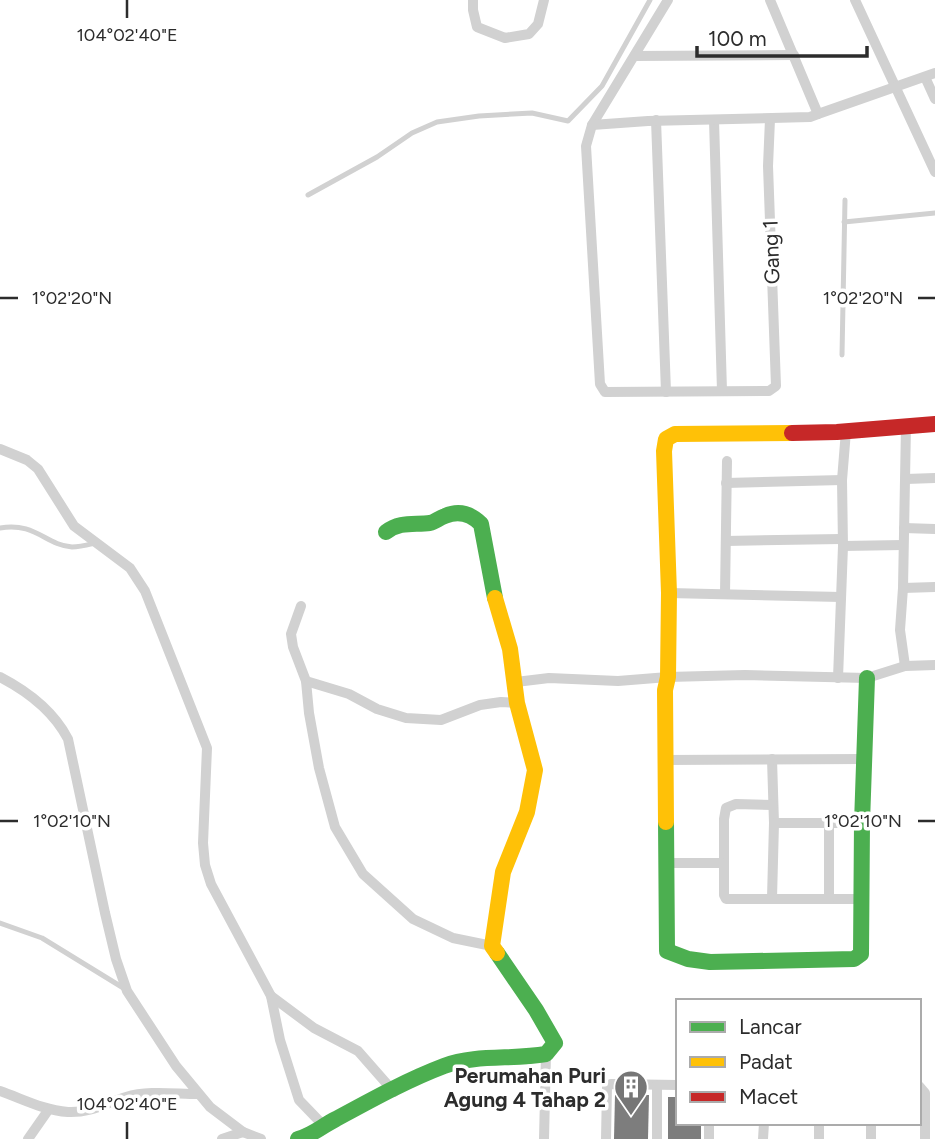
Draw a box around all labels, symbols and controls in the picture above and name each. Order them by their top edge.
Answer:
scale bar [697,14,867,58]
text: 104°02'40"E [76,24,178,46]
text: 100 m [708,26,767,51]
street label: Gang 1 [757,219,785,285]
text: 1°02'20"N [32,287,112,309]
text: 1°02'20"N [823,287,903,309]
text: 1°02'10"N [33,810,111,832]
text: 1°02'10"N [824,810,902,832]
legend [676,999,921,1125]
text: Lancar [739,1014,802,1039]
text: Padat [739,1049,793,1074]
place label: Perumahan Puri Agung 4 Tahap 2 [444,1063,606,1112]
building icon: Perumahan Puri Agung 4 Tahap 2 [612,1068,650,1117]
text: Macet [739,1084,798,1109]
text: 104°02'40"E [76,1093,178,1115]

